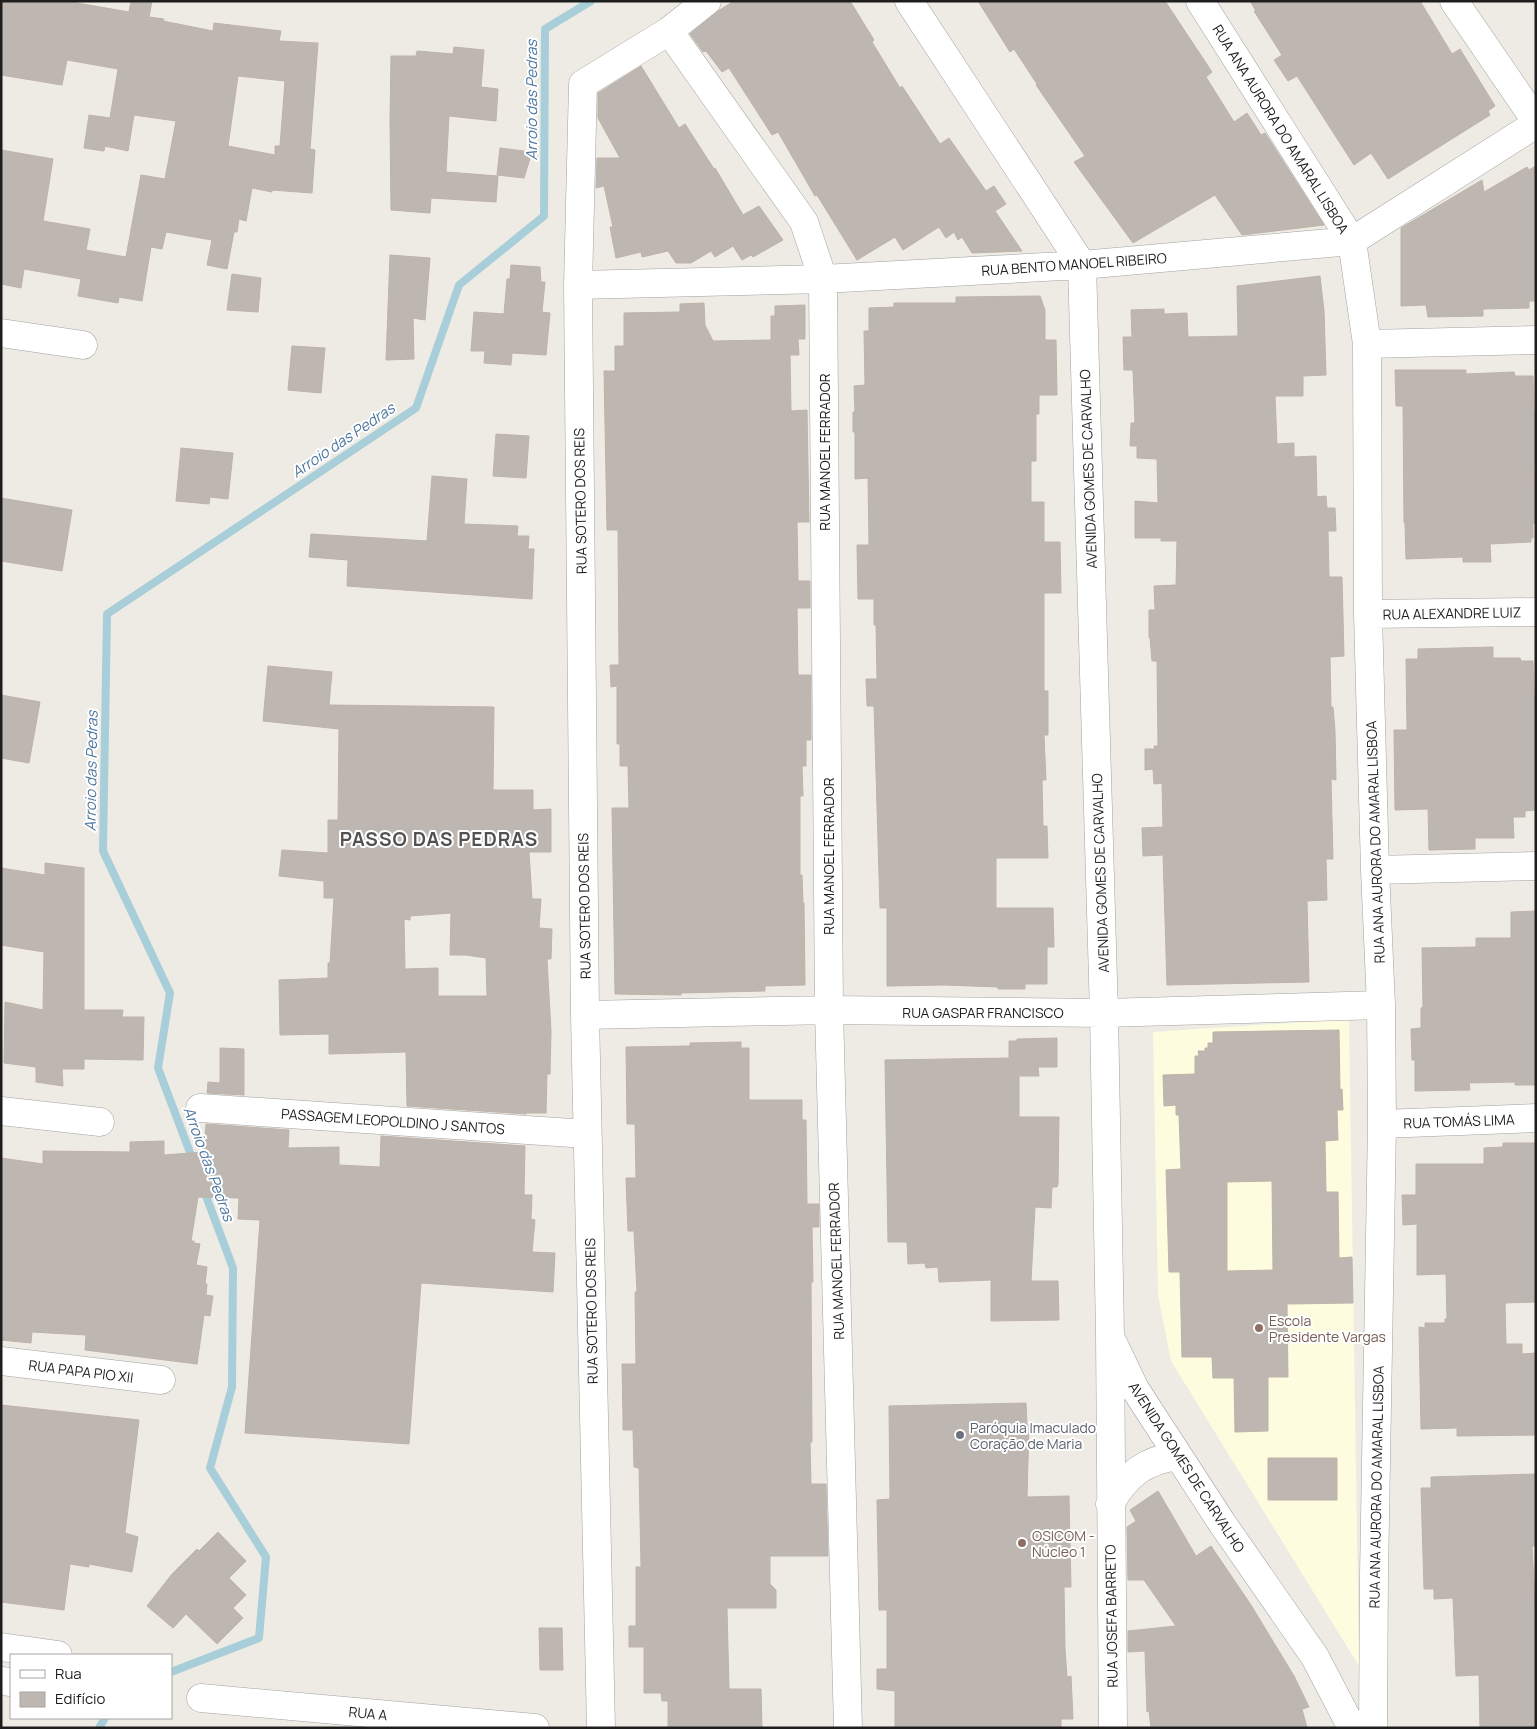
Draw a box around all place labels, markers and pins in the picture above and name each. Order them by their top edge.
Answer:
place label: Escola Presidente Vargas [1269,1311,1386,1346]
marker: Escola Presidente Vargas [1253,1322,1265,1334]
place label: Paróquia Imaculado Coração de Maria [970,1418,1096,1453]
marker: Paróquia Imaculado Coração de Maria [954,1429,966,1441]
place label: OSICOM - Núcleo 1 [1032,1526,1095,1561]
marker: OSICOM - Núcleo 1 [1016,1537,1028,1549]

